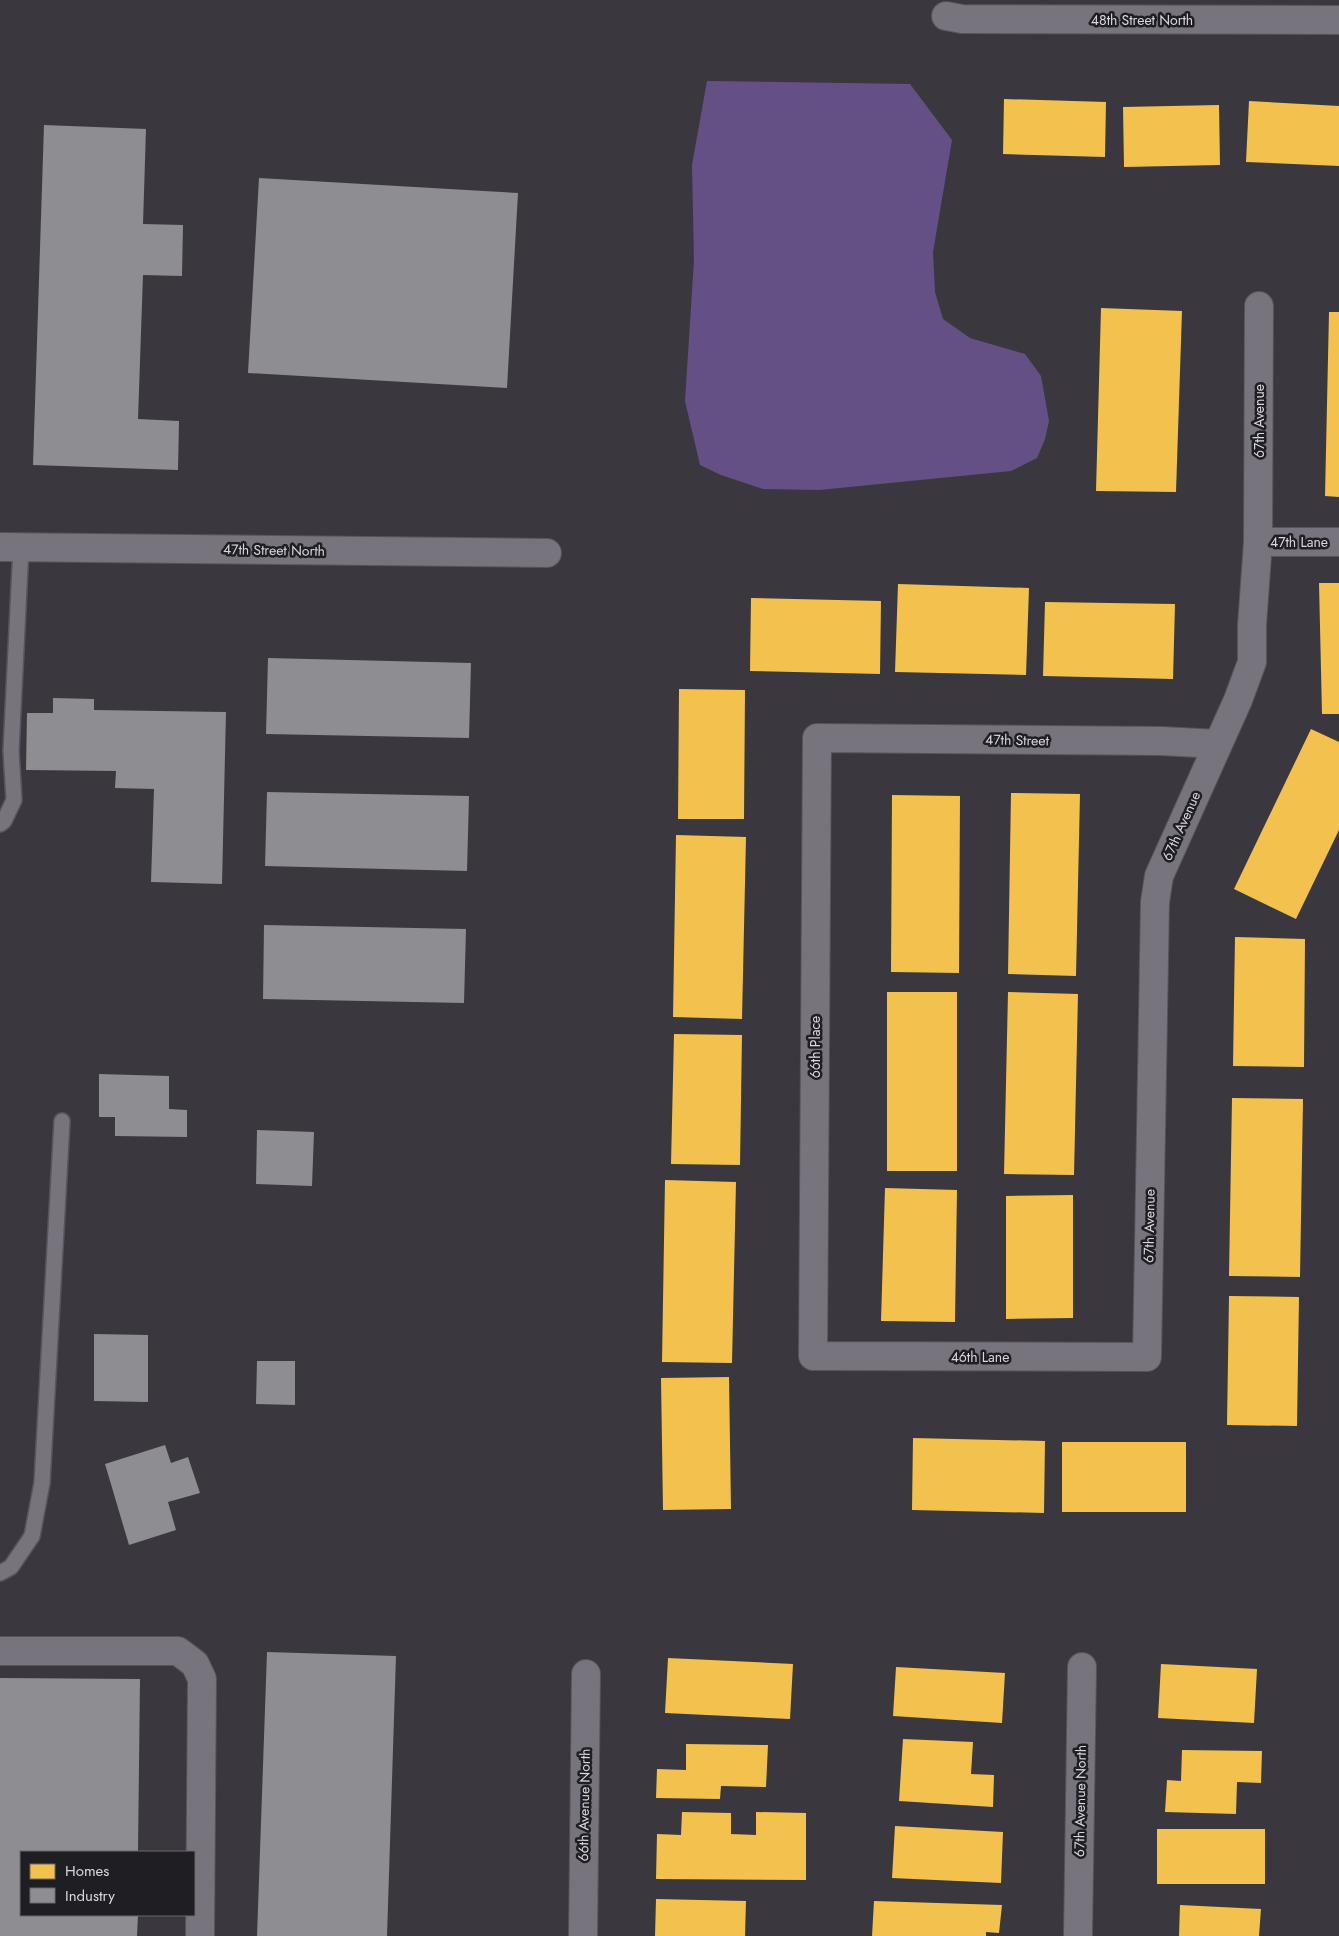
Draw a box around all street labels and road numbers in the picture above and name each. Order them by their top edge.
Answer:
street label: 48th Street North [1091,10,1193,30]
street label: 67th Avenue [1249,384,1269,458]
street label: 47th Lane [1270,532,1328,552]
street label: 47th Street North [223,539,325,561]
street label: 47th Street [985,729,1050,751]
street label: 67th Avenue [1157,788,1205,864]
street label: 66th Place [805,1016,825,1078]
street label: 67th Avenue [1138,1189,1160,1263]
street label: 46th Lane [951,1347,1009,1367]
street label: 67th Avenue North [1069,1745,1091,1857]
street label: 66th Avenue North [573,1748,595,1862]

